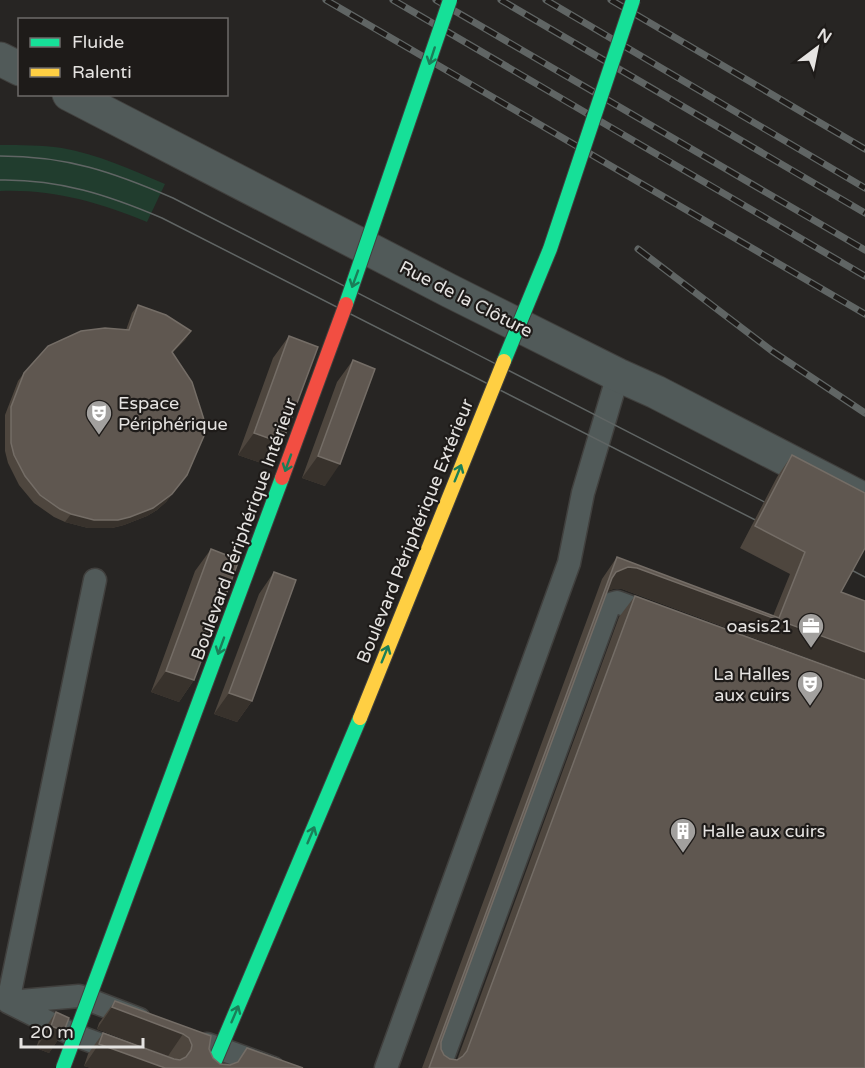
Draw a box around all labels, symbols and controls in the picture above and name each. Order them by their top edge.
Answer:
legend [18,18,228,96]
north arrow [787,18,847,78]
text: N [814,24,835,48]
text: Fluide [72,31,124,53]
one-way arrow [426,46,437,65]
text: Ralenti [72,61,132,83]
street label: Rue de la Clôture [396,256,536,342]
one-way arrow [348,270,359,288]
place label: Espace Périphérique [118,392,228,435]
street label: Boulevard Périphérique Intérieur [186,395,302,663]
street label: Boulevard Périphérique Extérieur [352,396,478,666]
theatre icon: Espace Périphérique [84,398,114,436]
one-way arrow [281,453,292,472]
one-way arrow [453,465,464,483]
office icon: oasis21 [796,611,826,649]
place label: oasis21 [727,615,792,637]
one-way arrow [214,636,225,655]
one-way arrow [380,645,391,664]
place label: La Halles aux cuirs [713,663,790,706]
theatre icon: La Halles aux cuirs [795,669,825,707]
building icon: Halle aux cuirs [668,816,698,854]
place label: Halle aux cuirs [702,820,825,842]
one-way arrow [306,826,317,844]
one-way arrow [230,1005,241,1024]
scale bar [21,1011,142,1049]
text: 20 m [30,1021,74,1043]

